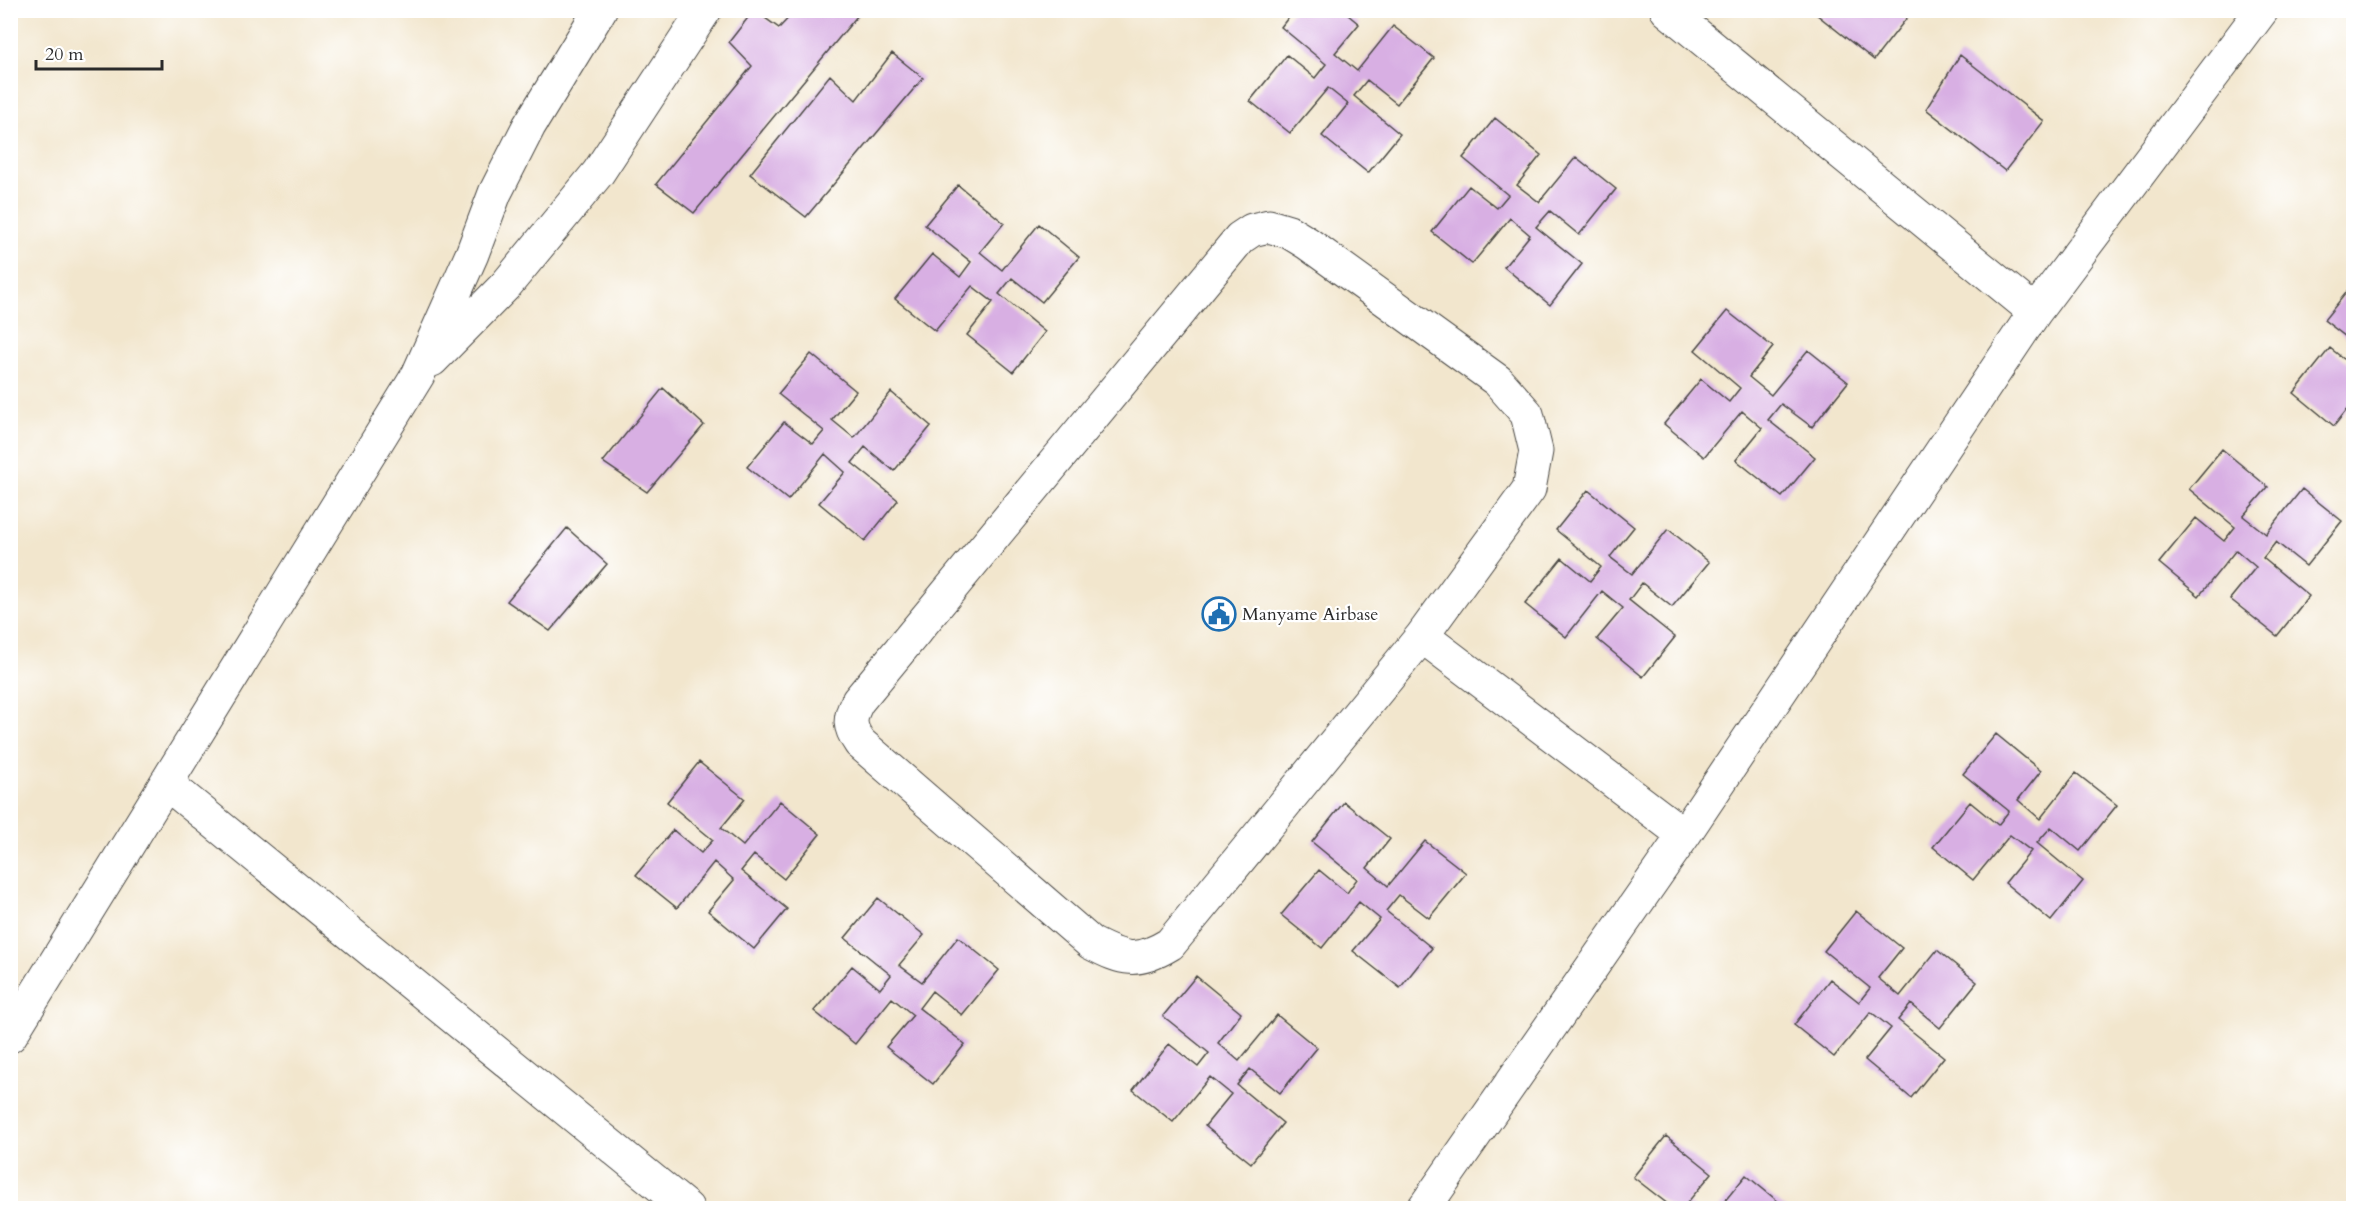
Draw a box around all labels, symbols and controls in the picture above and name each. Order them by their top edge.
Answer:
scale bar [36,33,162,71]
text: 20 m [45,42,84,67]
public building icon: Manyame Airbase [1201,596,1237,632]
place label: Manyame Airbase [1242,602,1379,627]

